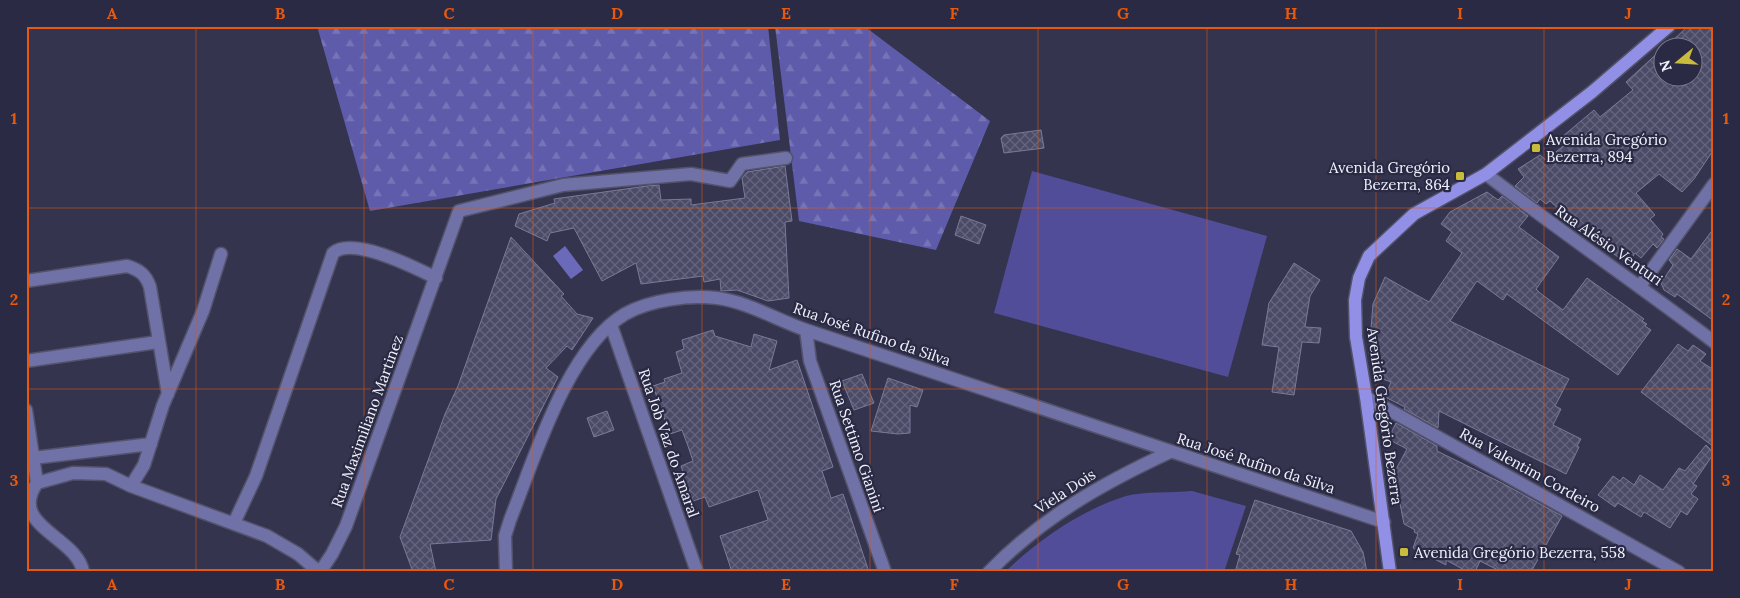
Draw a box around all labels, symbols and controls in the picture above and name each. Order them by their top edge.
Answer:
text: A [107,3,118,23]
text: B [275,3,286,23]
text: C [443,3,455,23]
text: D [611,3,623,23]
text: E [781,3,791,23]
text: F [949,3,959,23]
text: G [1117,3,1129,23]
text: H [1285,3,1298,23]
text: I [1457,3,1463,23]
text: J [1624,3,1632,23]
north arrow [1652,38,1702,88]
text: N [1655,58,1676,74]
text: 1 [11,108,17,128]
text: 1 [1723,108,1729,128]
place label: Avenida Gregório Bezerra, 894 [1545,130,1667,166]
marker: Avenida Gregório Bezerra, 894 [1530,142,1542,154]
place label: Avenida Gregório Bezerra, 864 [1328,158,1450,194]
marker: Avenida Gregório Bezerra, 864 [1454,170,1466,182]
street label: Rua Alésio Venturi [1551,201,1667,289]
text: 2 [10,289,18,309]
text: 2 [1722,289,1730,309]
street label: Rua José Rufino da Silva [791,298,954,370]
street label: Avenida Gregório Bezerra [1363,325,1407,506]
street label: Rua Maximiliano Martinez [327,332,407,510]
street label: Rua Job Vaz do Amaral [635,366,703,520]
street label: Rua Settimo Gianini [825,377,889,515]
street label: Rua Valentim Cordeiro [1456,423,1604,517]
street label: Rua José Rufino da Silva [1174,428,1338,498]
street label: Viela Dois [1030,464,1099,518]
text: 3 [10,470,19,490]
text: 3 [1722,470,1731,490]
place label: Avenida Gregório Bezerra, 558 [1413,543,1625,562]
marker: Avenida Gregório Bezerra, 558 [1398,546,1410,558]
text: A [107,574,118,594]
text: B [275,574,286,594]
text: C [443,574,455,594]
text: D [611,574,623,594]
text: E [781,574,791,594]
text: F [949,574,959,594]
text: G [1117,574,1129,594]
text: H [1285,574,1298,594]
text: I [1457,574,1463,594]
text: J [1624,574,1632,594]

